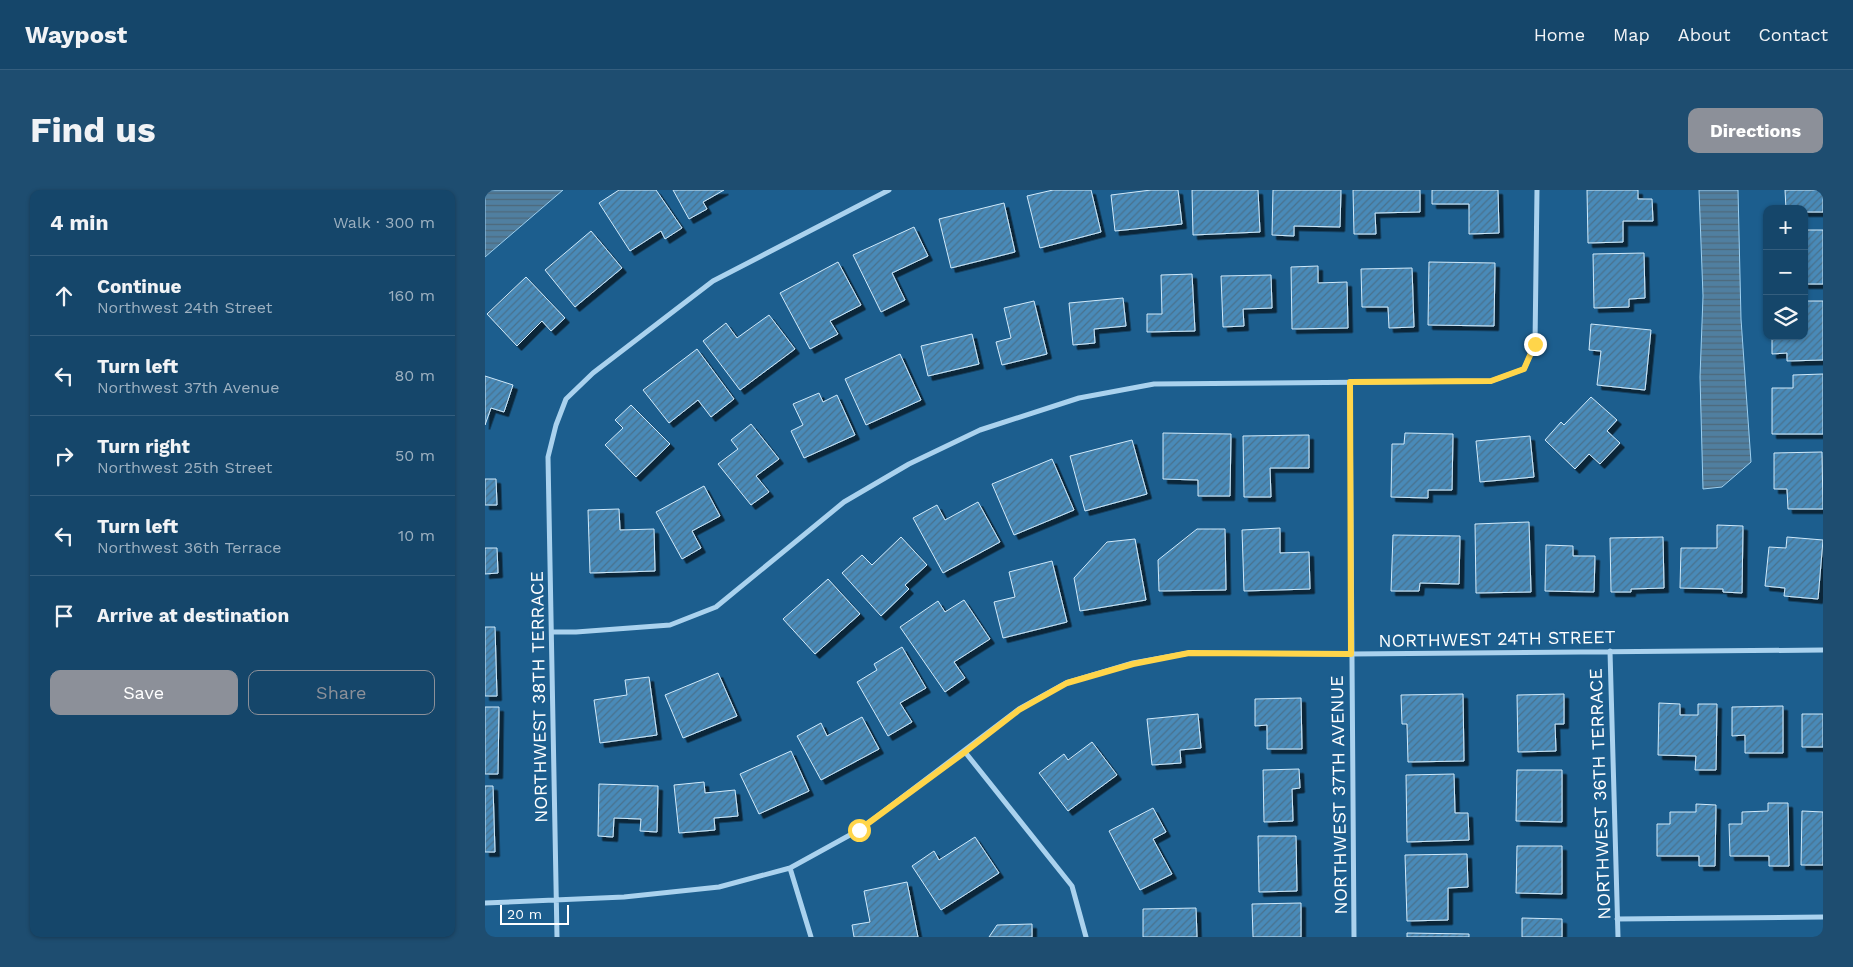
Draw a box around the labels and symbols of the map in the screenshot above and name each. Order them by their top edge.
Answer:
route end [1524,333,1547,356]
street label: NORTHWEST 38TH TERRACE [526,571,551,823]
street label: NORTHWEST 24TH STREET [1378,626,1616,651]
street label: NORTHWEST 36TH TERRACE [1585,668,1614,920]
street label: NORTHWEST 37TH AVENUE [1326,675,1351,915]
route start [848,819,871,842]
scale bar [500,902,569,925]

